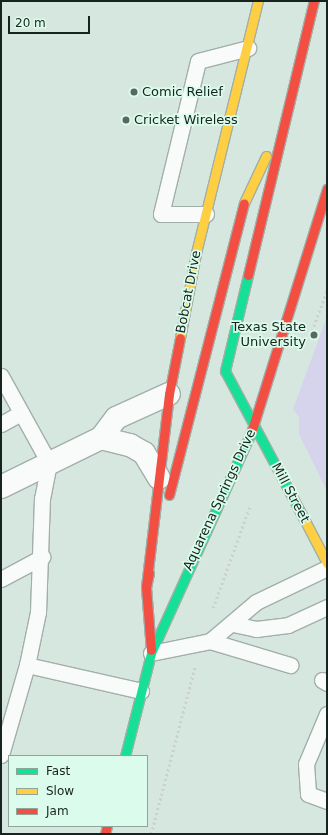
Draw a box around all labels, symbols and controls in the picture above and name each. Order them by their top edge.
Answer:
scale bar [10,8,92,34]
text: 20 m [15,16,46,30]
place label: Comic Relief [142,84,223,100]
marker: Comic Relief [129,87,139,97]
place label: Cricket Wireless [134,112,238,128]
marker: Cricket Wireless [121,115,131,125]
street label: Bobcat Drive [173,249,205,335]
place label: Texas State University [232,320,306,351]
marker: Texas State University [309,330,319,340]
street label: Aquarena Springs Drive [180,427,260,573]
street label: Mill Street [268,460,312,526]
legend [8,755,148,827]
text: Fast [46,764,70,778]
text: Slow [46,784,74,798]
text: Jam [46,804,69,818]

